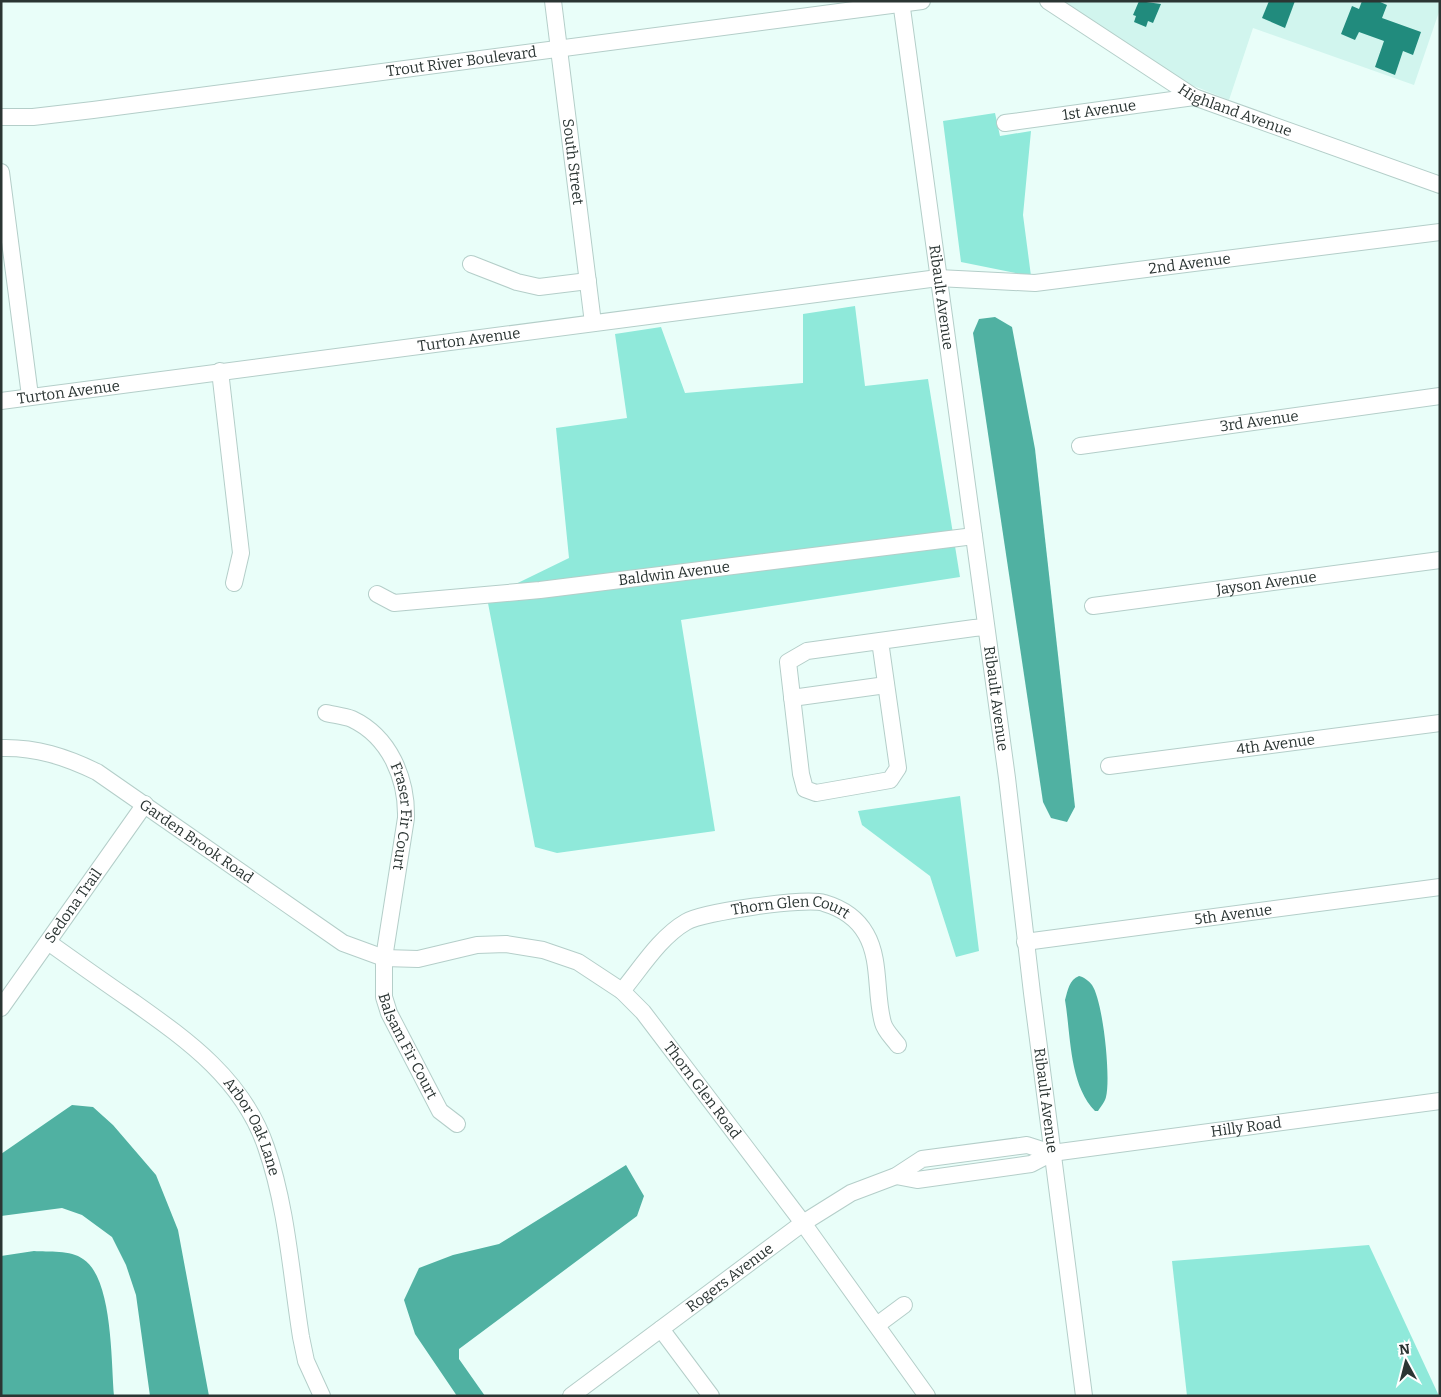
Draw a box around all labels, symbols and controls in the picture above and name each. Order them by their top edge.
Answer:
street label: Trout River Boulevard [385,43,538,80]
street label: Highland Avenue [1175,80,1295,140]
street label: 1st Avenue [1061,96,1137,124]
street label: South Street [559,118,587,207]
street label: Ribault Avenue [925,244,957,351]
street label: 2nd Avenue [1148,249,1232,278]
street label: Turton Avenue [416,324,522,355]
street label: Turton Avenue [16,376,121,408]
street label: 3rd Avenue [1219,407,1300,435]
street label: Baldwin Avenue [617,557,731,589]
street label: Jayson Avenue [1214,567,1318,599]
street label: Ribault Avenue [980,645,1012,752]
street label: 4th Avenue [1235,730,1316,758]
street label: Fraser Fir Court [387,760,415,872]
street label: Garden Brook Road [136,795,257,887]
street label: Sedona Trail [41,865,106,947]
street label: Thorn Glen Court [730,893,854,923]
street label: 5th Avenue [1193,900,1273,928]
street label: Balsam Fir Court [374,991,441,1103]
street label: Thorn Glen Road [660,1038,745,1142]
street label: Ribault Avenue [1030,1047,1062,1154]
street label: Arbor Oak Lane [220,1074,283,1178]
street label: Hilly Road [1210,1113,1283,1141]
street label: Rogers Avenue [683,1239,777,1316]
north arrow [1381,1337,1431,1387]
text: N [1398,1340,1411,1359]

